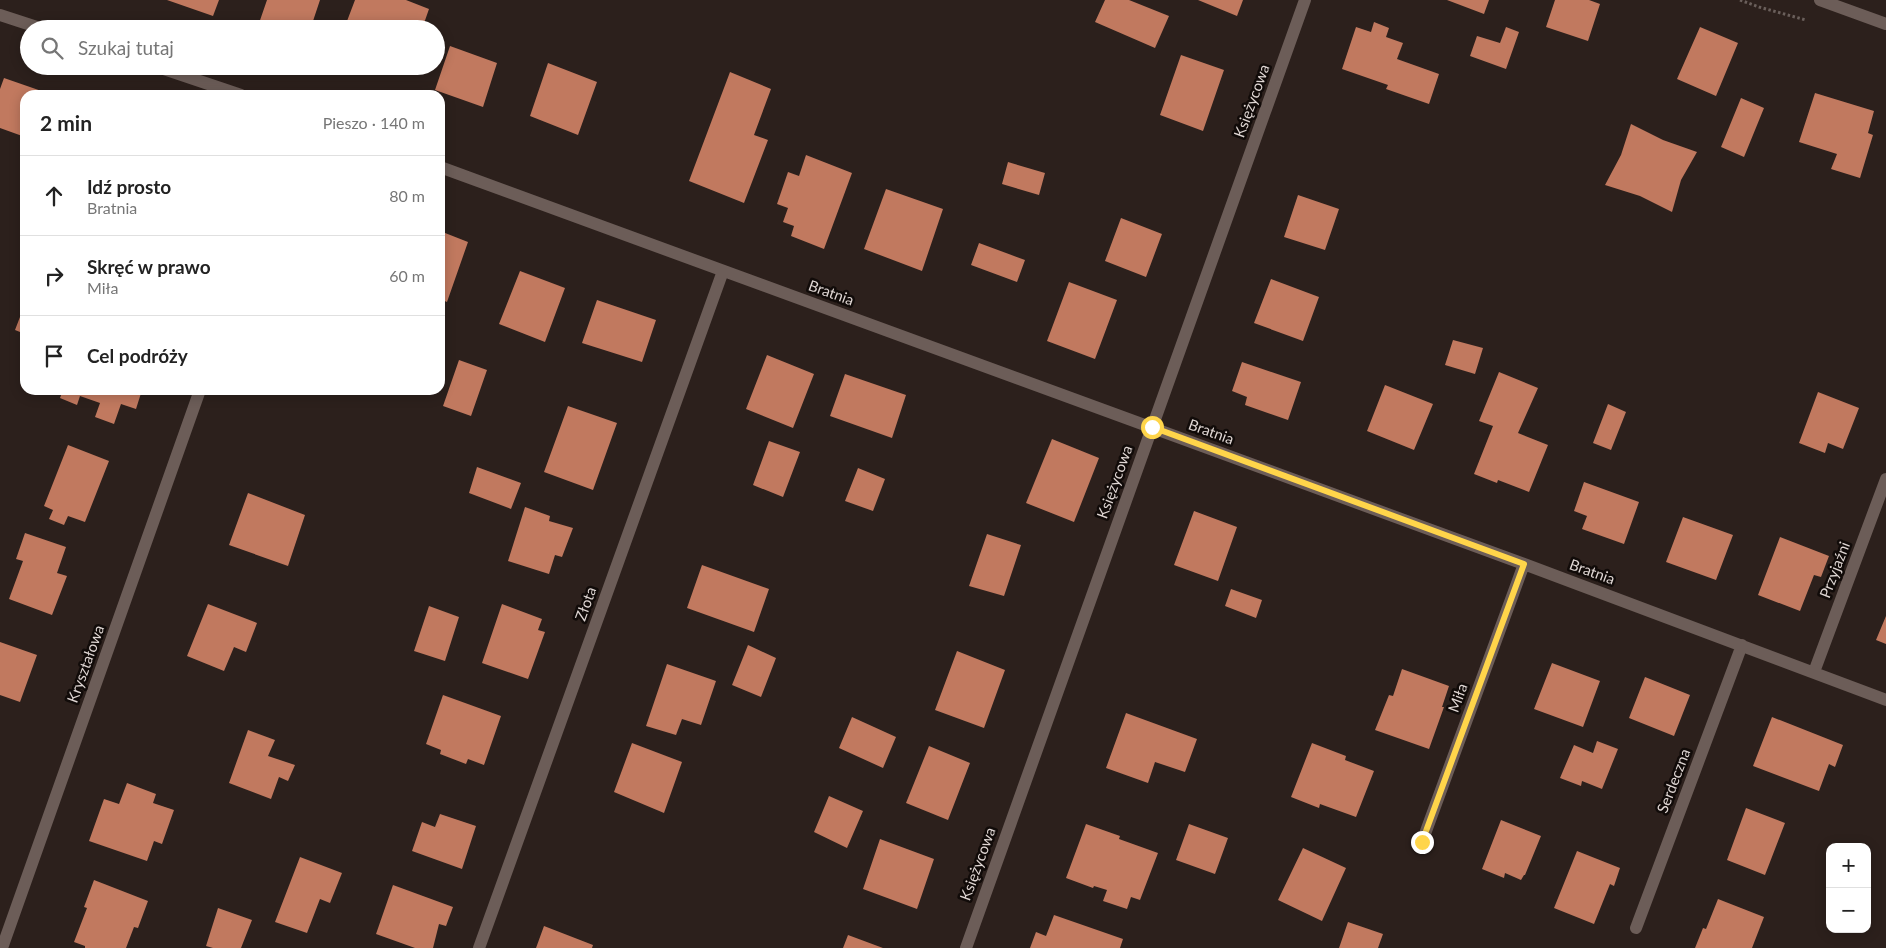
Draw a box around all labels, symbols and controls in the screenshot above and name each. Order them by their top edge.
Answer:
search box [20,20,445,75]
icon: search [38,34,66,62]
text: Szukaj tutaj [78,36,174,59]
street label: Księżycowa [1229,62,1273,140]
text: 2 min [40,110,92,135]
text: Pieszo · 140 m [323,113,425,132]
text: Idź prosto [87,175,171,198]
icon: ahead [40,182,68,210]
text: 80 m [389,186,425,205]
text: Bratnia [87,198,137,217]
text: Skręć w prawo [87,255,211,278]
icon: right [40,262,68,290]
text: 60 m [389,266,425,285]
street label: Bratnia [806,276,857,309]
text: Miła [87,278,118,297]
icon: arrive [40,342,68,370]
text: Cel podróży [87,344,188,367]
street label: Bratnia [1186,415,1237,448]
route start [1141,416,1164,439]
street label: Księżycowa [1092,443,1136,521]
street label: Przyjaźni [1815,539,1853,600]
street label: Bratnia [1567,555,1618,588]
street label: Złota [571,584,599,623]
street label: Kryształowa [63,622,107,705]
street label: Miła [1444,681,1471,715]
street label: Serdeczna [1653,746,1694,815]
street label: Księżycowa [955,825,999,903]
route end [1411,831,1434,854]
map controls [1826,843,1871,933]
button: + [1826,843,1871,888]
button: − [1826,888,1871,933]

